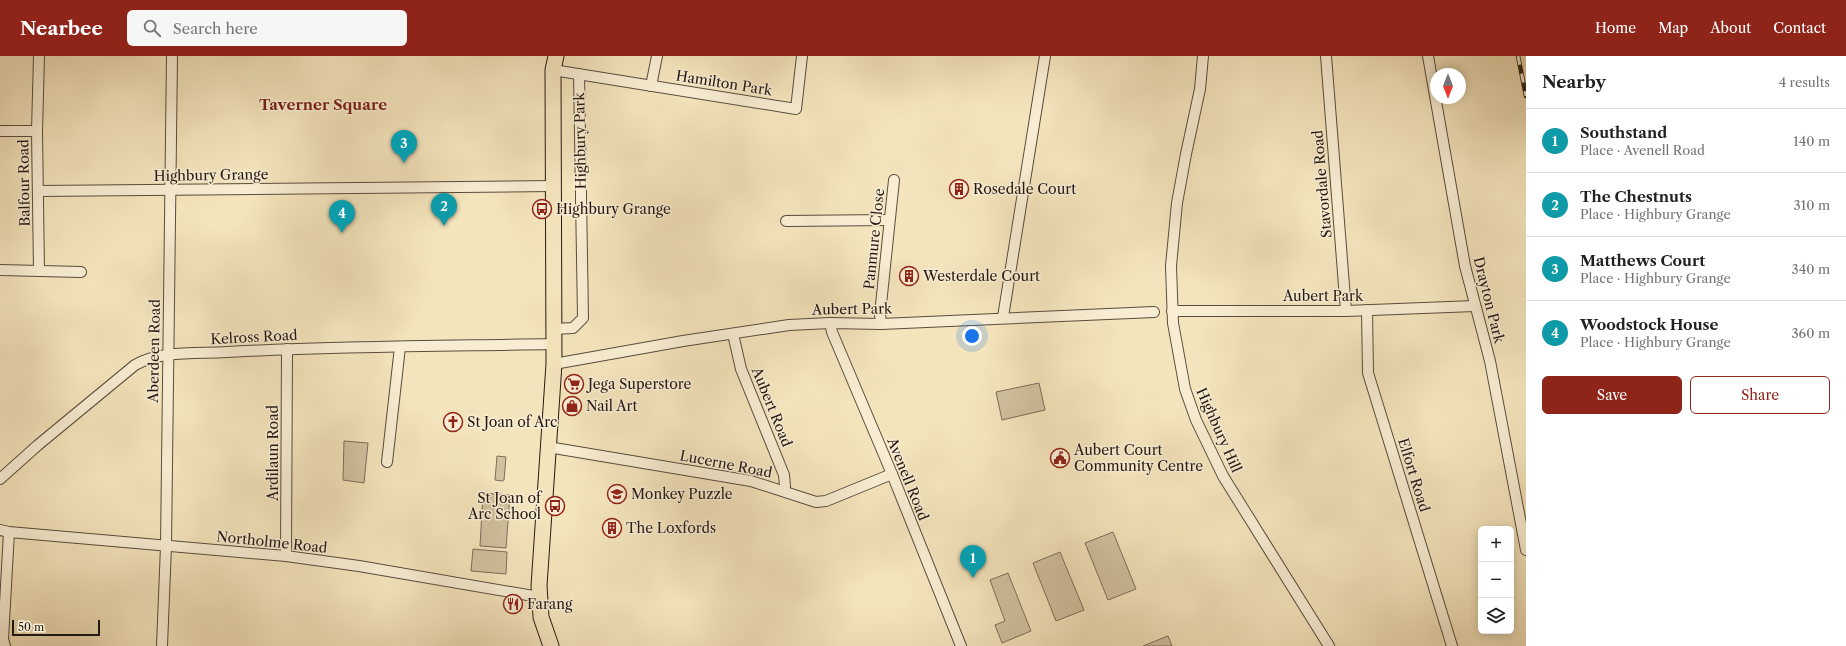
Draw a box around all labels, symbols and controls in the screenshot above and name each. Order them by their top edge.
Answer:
search box [127,10,407,46]
text: Nearbee [20,17,103,40]
icon: search [141,17,163,39]
text: Search here [173,19,258,38]
text: Home [1595,19,1636,37]
text: Map [1658,19,1688,37]
text: About [1710,19,1751,37]
text: Contact [1773,19,1826,37]
street label: Hamilton Park [675,67,774,100]
north arrow [1430,68,1466,104]
text: Nearby [1542,72,1606,92]
text: 4 results [1779,74,1830,90]
street label: Highbury Park [570,92,590,190]
district label: Taverner Square [259,95,387,114]
text: Southstand [1580,123,1667,142]
street label: Stavordale Road [1308,129,1336,239]
pin: 3 [391,130,417,163]
text: 1 [1552,133,1558,149]
text: 140 m [1793,133,1830,149]
street label: Balfour Road [14,139,34,227]
text: Place · Avenell Road [1580,142,1705,158]
street label: Highbury Grange [153,165,269,185]
building icon: Rosedale Court [948,178,970,200]
place label: Rosedale Court [973,180,1076,198]
street label: Panmure Close [860,187,888,290]
text: The Chestnuts [1580,187,1692,206]
pin: 2 [431,193,457,226]
text: 2 [1551,197,1559,213]
text: 310 m [1794,197,1830,213]
bus stop icon: Highbury Grange [531,198,553,220]
pin: 4 [329,200,355,233]
place label: Highbury Grange [556,200,671,218]
text: Place · Highbury Grange [1580,206,1731,222]
text: Matthews Court [1580,251,1705,270]
street label: Drayton Park [1470,255,1509,346]
text: 3 [1551,261,1559,277]
text: 340 m [1792,261,1830,277]
building icon: Westerdale Court [898,265,920,287]
place label: Westerdale Court [922,267,1040,285]
text: Place · Highbury Grange [1580,270,1731,286]
street label: Aubert Park [1282,287,1364,305]
street label: Aberdeen Road [144,299,164,404]
street label: Aubert Park [811,299,893,319]
text: Woodstock House [1580,315,1719,334]
text: 4 [1551,325,1559,341]
text: 360 m [1791,325,1830,341]
street label: Kelross Road [210,326,299,348]
your location [962,326,982,346]
text: Place · Highbury Grange [1580,334,1731,350]
street label: Aubert Road [747,364,796,450]
supermarket icon: Jega Superstore [563,373,585,395]
place label: Jega Superstore [586,375,692,393]
button: Save [1542,376,1682,414]
button: Share [1690,376,1830,414]
street label: Highbury Hill [1192,385,1246,475]
shop icon: Nail Art [561,395,583,417]
place label: Nail Art [586,397,637,415]
street label: Ardilaun Road [264,404,282,502]
church icon: St Joan of Arc [442,411,464,433]
place label: St Joan of Arc [467,413,557,431]
street label: Avenell Road [883,434,933,524]
street label: Elfort Road [1394,436,1434,515]
place label: Aubert Court Community Centre [1073,441,1203,475]
street label: Lucerne Road [678,446,774,482]
public building icon: Aubert Court Community Centre [1049,447,1071,469]
school or university icon: Monkey Puzzle [606,483,628,505]
place label: Monkey Puzzle [631,485,733,503]
place label: St Joan of Arc School [467,489,543,523]
bus stop icon: St Joan of Arc School [544,495,566,517]
building icon: The Loxfords [601,517,623,539]
place label: The Loxfords [626,519,716,537]
map controls [1478,526,1514,634]
button: + [1478,526,1514,562]
street label: Northolme Road [216,527,329,557]
pin: 1 [960,545,986,578]
button: − [1478,562,1514,598]
restaurant icon: Farang [502,593,524,615]
place label: Farang [527,595,573,613]
button: layers [1478,598,1514,634]
scale bar [12,618,100,637]
text: 50 m [18,620,44,634]

